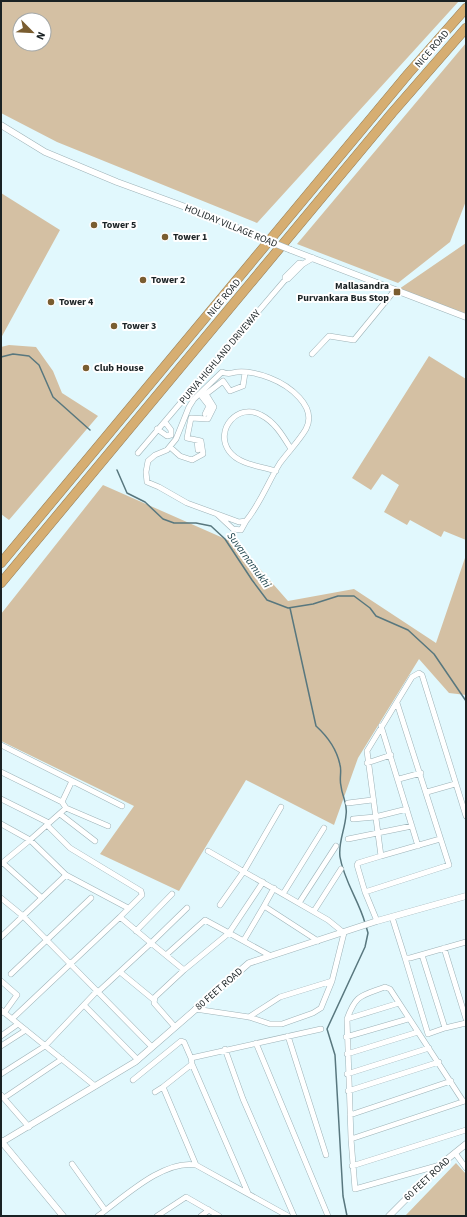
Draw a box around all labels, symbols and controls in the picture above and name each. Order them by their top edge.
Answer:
north arrow [12,12,52,52]
street label: NICE ROAD [412,27,452,71]
text: N [32,29,49,42]
street label: HOLIDAY VILLAGE ROAD [183,201,279,251]
place label: Tower 5 [102,218,136,232]
marker: Tower 5 [89,220,99,230]
place label: Tower 1 [173,230,207,244]
marker: Tower 1 [160,232,170,242]
place label: Tower 2 [151,273,185,287]
marker: Tower 2 [138,275,148,285]
street label: NICE ROAD [204,276,244,320]
place label: Mallasandra Purvankara Bus Stop [297,279,389,305]
marker: Mallasandra Purvankara Bus Stop [392,287,402,297]
place label: Tower 4 [59,295,94,309]
marker: Tower 4 [46,297,56,307]
street label: PURVA HIGHLAND DRIVEWAY [176,306,264,407]
place label: Tower 3 [122,319,156,333]
marker: Tower 3 [109,321,119,331]
place label: Club House [94,361,144,375]
marker: Club House [81,363,91,373]
water label: Suvarnamukhi [224,529,275,591]
street label: 80 FEET ROAD [192,964,246,1014]
street label: 60 FEET ROAD [401,1154,453,1204]

